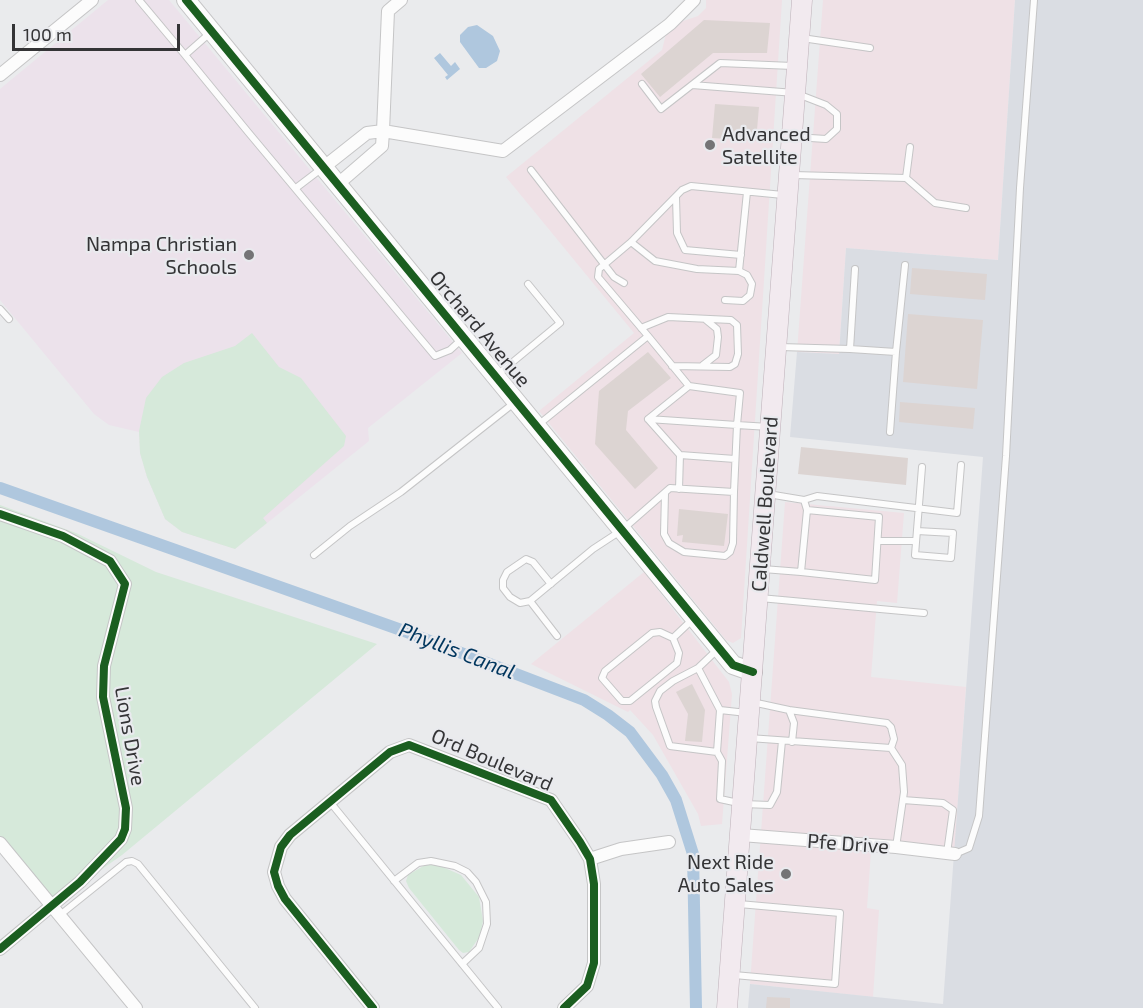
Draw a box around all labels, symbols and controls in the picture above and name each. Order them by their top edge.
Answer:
scale bar [15,12,183,50]
text: 100 m [23,23,72,45]
place label: Advanced Satellite [722,122,811,169]
marker: Advanced Satellite [703,138,717,152]
place label: Nampa Christian Schools [86,232,237,279]
marker: Nampa Christian Schools [242,248,256,262]
street label: Orchard Avenue [424,266,536,392]
street label: Caldwell Boulevard [747,415,783,593]
water label: Phyllis Canal [395,617,519,685]
street label: Lions Drive [109,685,151,787]
street label: Ord Boulevard [428,724,556,796]
street label: Pfe Drive [806,829,890,859]
place label: Next Ride Auto Sales [678,850,774,897]
marker: Next Ride Auto Sales [779,867,793,881]

